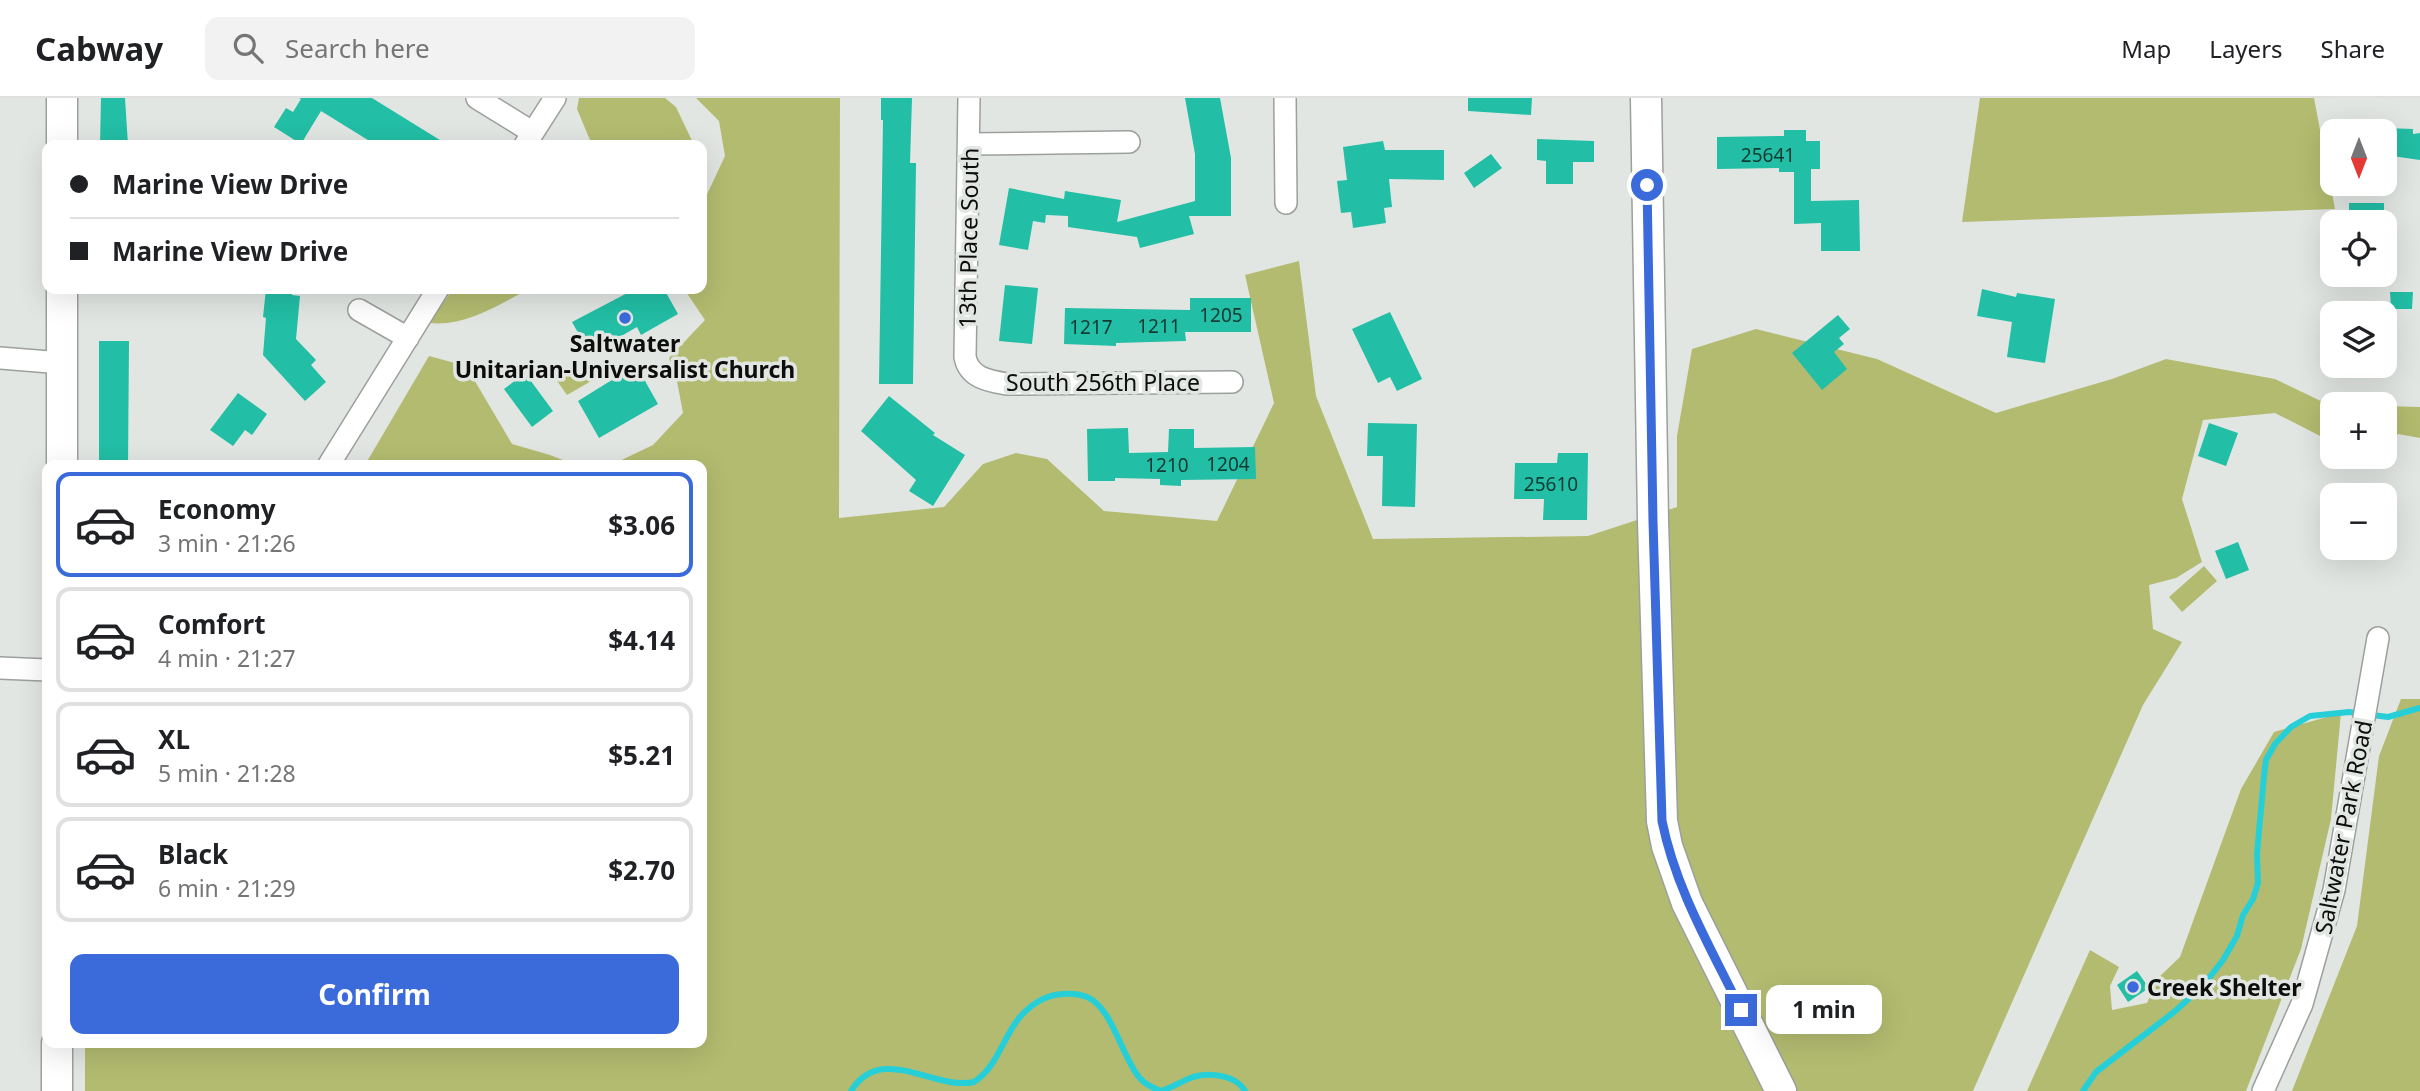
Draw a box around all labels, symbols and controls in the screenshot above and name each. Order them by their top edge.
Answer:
search box [205,17,695,80]
text: Cabway [35,26,163,71]
icon: search [229,29,267,67]
text: Search here [285,30,430,66]
text: Map [2121,32,2171,65]
text: Layers [2209,32,2283,65]
text: Share [2321,32,2385,65]
north arrow [2320,119,2398,196]
map controls [2320,119,2397,560]
house number: 25641 [1741,142,1795,168]
street label: 13th Place South [950,147,986,329]
text: Marine View Drive [112,166,348,202]
route start [1631,169,1663,201]
button: locate [2320,210,2397,287]
text: Marine View Drive [112,233,348,269]
button: layers [2320,301,2397,378]
house number: 1205 [1199,302,1243,328]
marker: Saltwater Unitarian-Universalist Church [617,310,633,326]
house number: 1211 [1137,313,1181,339]
house number: 1217 [1069,314,1113,340]
place label: Saltwater Unitarian-Universalist Church [455,327,795,385]
street label: South 256th Place [1006,366,1200,398]
button: + [2320,392,2397,469]
house number: 1204 [1206,451,1250,477]
house number: 1210 [1145,452,1189,478]
house number: 25610 [1524,471,1578,497]
button: − [2320,483,2397,560]
text: Economy [158,491,276,527]
icon: car [74,493,137,556]
text: $3.06 [608,507,675,543]
text: 3 min · 21:26 [158,527,296,559]
text: Comfort [158,606,266,642]
icon: car [74,608,137,671]
text: $4.14 [608,622,675,658]
text: 4 min · 21:27 [158,642,296,674]
street label: Saltwater Park Road [2307,717,2379,937]
text: XL [158,721,190,757]
icon: car [74,723,137,786]
text: $5.21 [608,737,675,773]
text: 5 min · 21:28 [158,757,296,789]
text: Black [158,836,228,872]
icon: car [74,838,137,901]
text: $2.70 [608,852,675,888]
text: 6 min · 21:29 [158,872,296,904]
button: Confirm [70,954,679,1034]
place label: Creek Shelter [2147,971,2302,1003]
marker: Creek Shelter [2125,979,2141,995]
callout: 1 min [1766,986,1881,1034]
text: 1 min [1792,993,1856,1025]
route end [1725,994,1757,1026]

